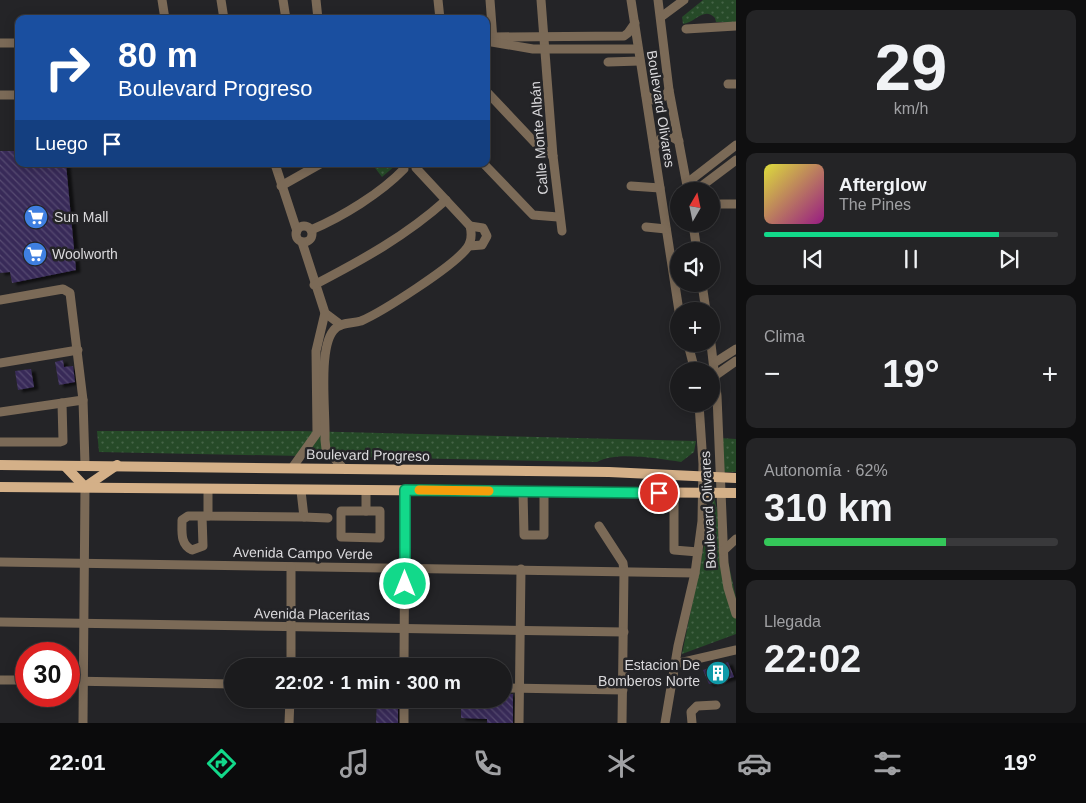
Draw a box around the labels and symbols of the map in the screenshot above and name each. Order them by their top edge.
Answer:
street label: Boulevard Olivares [644,49,678,169]
street label: Calle Monte Albán [527,81,551,195]
north arrow [670,182,720,232]
supermarket icon: Sun Mall [23,204,49,230]
place label: Sun Mall [54,209,108,225]
supermarket icon: Woolworth [22,241,48,267]
place label: Woolworth [52,246,118,262]
street label: Boulevard Progreso [306,446,430,464]
street label: Boulevard Olivares [697,451,719,569]
pin [638,472,680,514]
street label: Avenida Campo Verde [233,544,373,562]
position arrow [378,557,430,609]
street label: Avenida Placeritas [254,605,370,623]
speed limit sign: 30 [15,642,80,707]
place label: Estacion De Bomberos Norte [598,657,700,689]
building icon: Estacion De Bomberos Norte [705,660,731,686]

